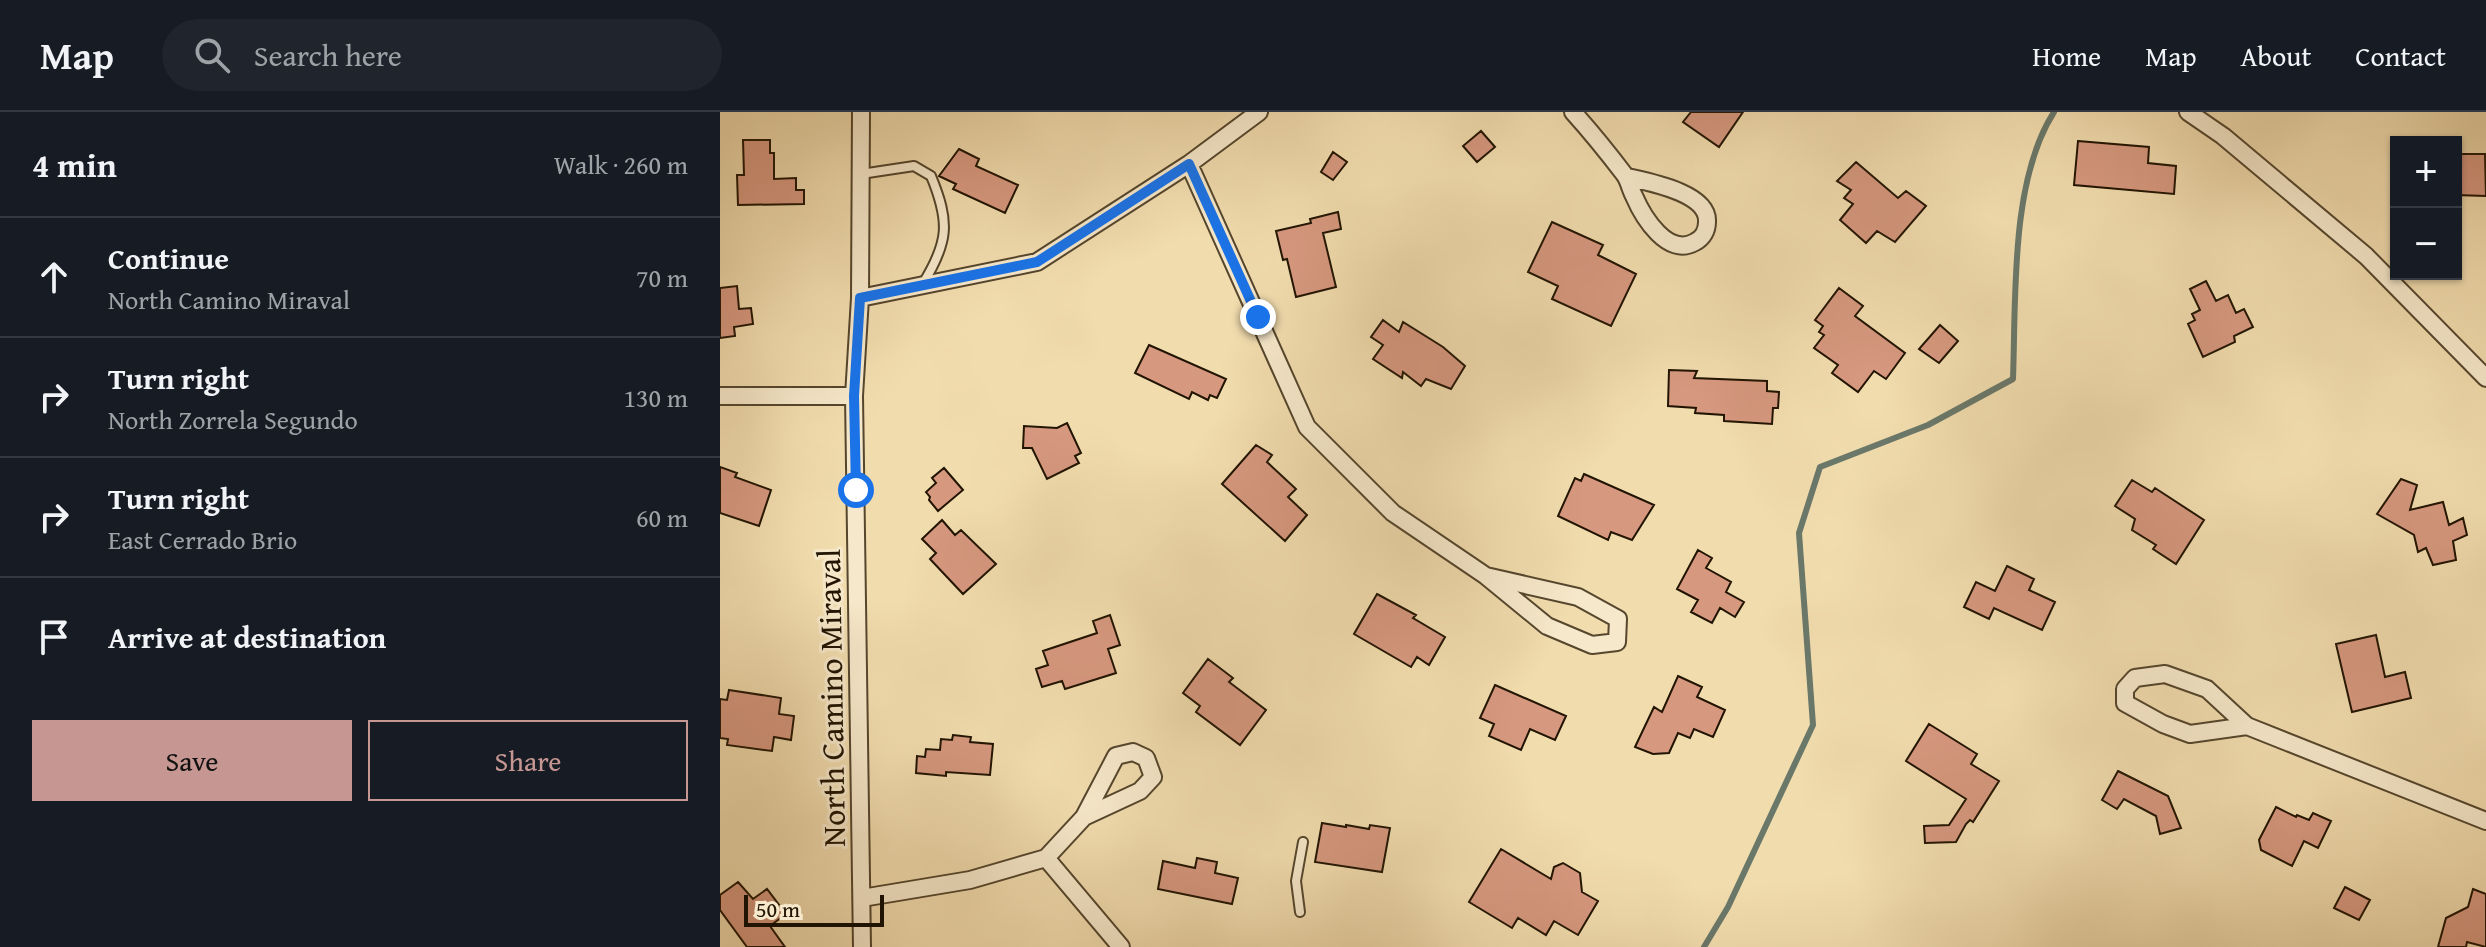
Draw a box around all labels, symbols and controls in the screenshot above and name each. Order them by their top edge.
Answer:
search box [162,19,722,91]
text: Map [40,27,114,83]
icon: search [190,33,234,77]
text: Search here [254,33,402,77]
text: Home [2032,35,2101,76]
text: Map [2145,35,2197,76]
text: About [2241,35,2311,76]
text: Contact [2355,35,2446,76]
map controls [2390,136,2462,280]
button: + [2390,136,2462,208]
text: 4 min [32,140,117,189]
text: Walk · 260 m [554,145,688,184]
button: − [2390,208,2462,280]
text: Continue [108,236,229,280]
icon: ahead [32,255,76,299]
text: 70 m [636,258,688,297]
text: North Camino Miraval [108,280,350,319]
route end [1240,299,1276,335]
text: Turn right [108,356,249,400]
icon: right [32,375,76,419]
text: 130 m [623,378,688,417]
text: North Zorrela Segundo [108,400,358,439]
route start [838,472,874,508]
text: Turn right [108,476,249,520]
icon: right [32,495,76,539]
text: 60 m [636,498,688,537]
text: East Cerrado Brio [108,520,297,559]
street label: North Camino Miraval [805,549,857,847]
icon: arrive [32,615,76,659]
text: Arrive at destination [108,615,386,659]
button: Save [32,720,352,801]
button: Share [368,720,688,801]
scale bar [744,891,884,927]
text: 50 m [756,893,800,925]

